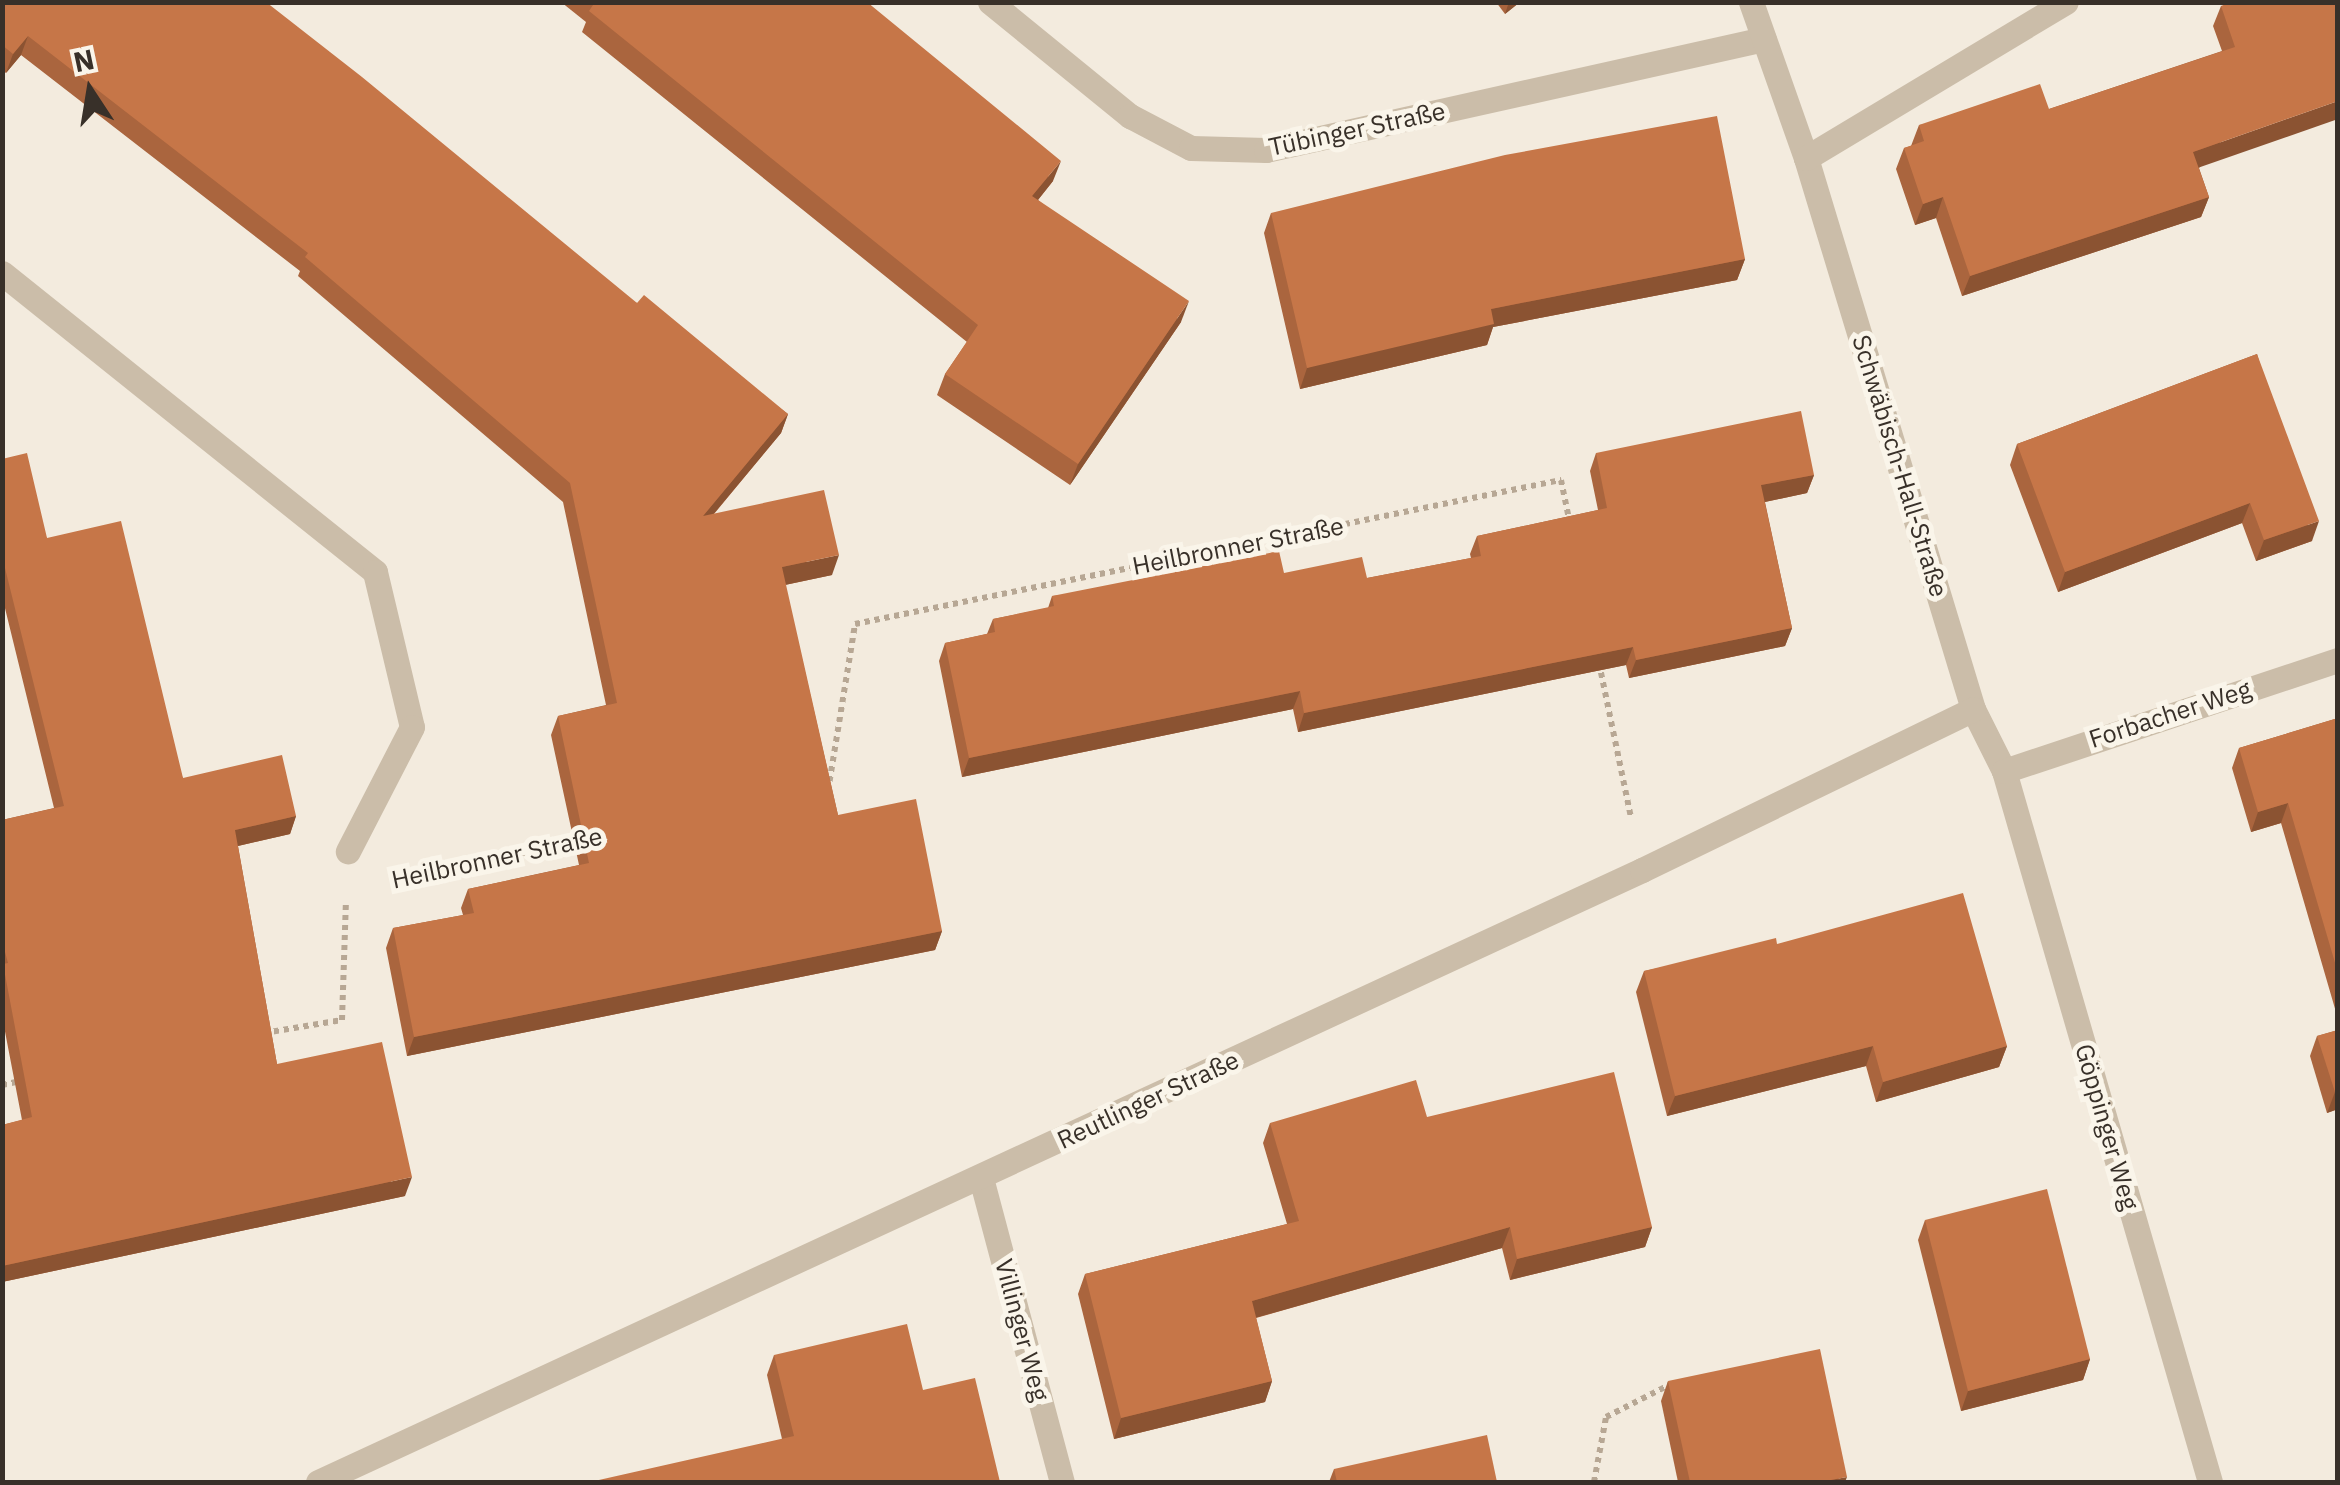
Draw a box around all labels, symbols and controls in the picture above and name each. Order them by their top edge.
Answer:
north arrow [40,40,140,140]
text: N [70,40,97,80]
street label: Tübinger Straße [1266,96,1448,162]
street label: Schwäbisch-Hall-Straße [1846,331,1954,601]
street label: Heilbronner Straße [1130,511,1346,581]
street label: Forbacher Weg [2085,674,2255,754]
street label: Heilbronner Straße [389,821,605,895]
street label: Göppinger Weg [2069,1040,2145,1214]
street label: Reutlinger Straße [1052,1045,1244,1155]
street label: Villinger Weg [989,1256,1055,1404]

